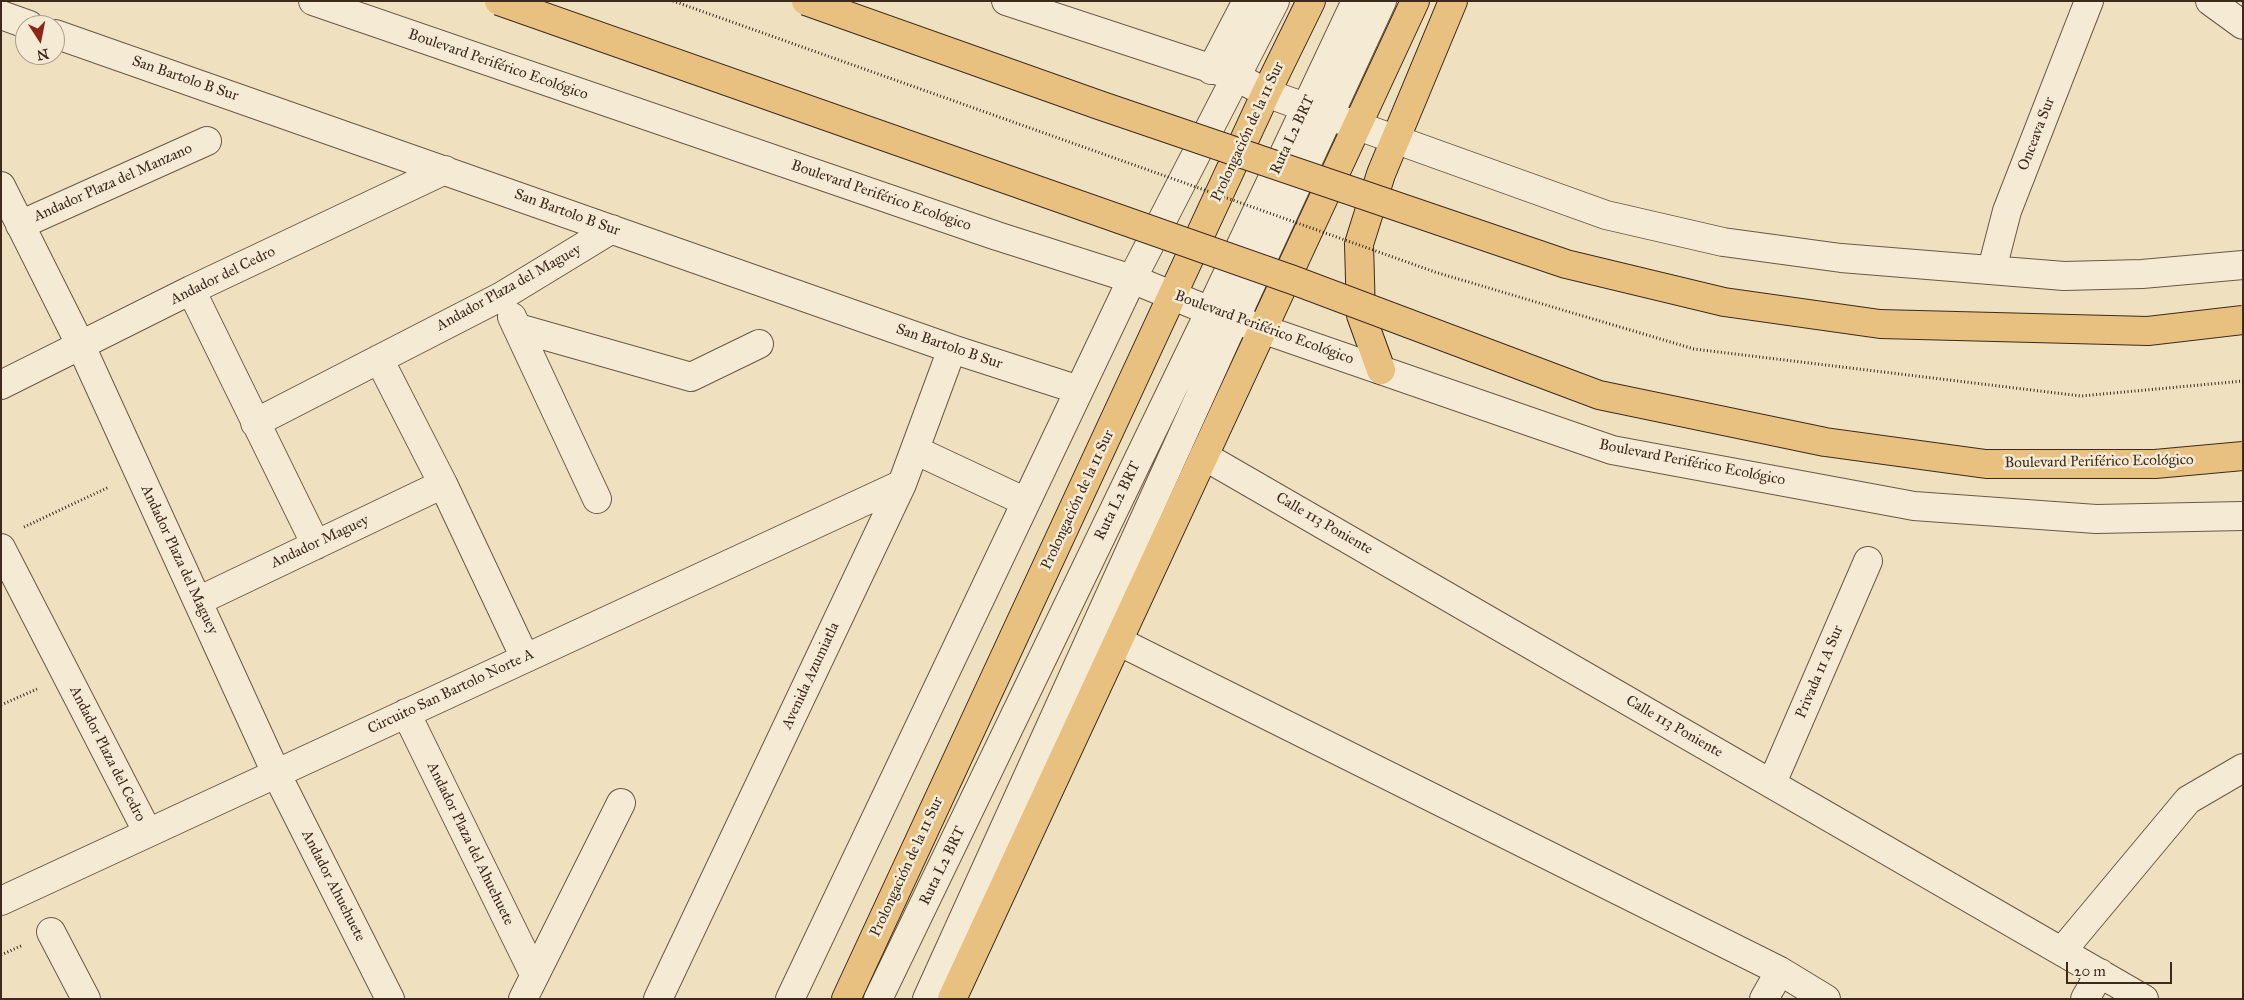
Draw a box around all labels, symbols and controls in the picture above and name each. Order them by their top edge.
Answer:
north arrow [15,15,65,65]
street label: Boulevard Periférico Ecológico [406,26,590,104]
text: N [35,45,50,64]
street label: San Bartolo B Sur [129,52,241,106]
street label: Prolongación de la 11 Sur [1208,59,1288,205]
street label: Ruta L2 BRT [1267,92,1319,178]
street label: Onceava Sur [2015,95,2059,173]
street label: Andador Plaza del Manzano [31,140,195,226]
street label: Boulevard Periférico Ecológico [789,157,973,235]
street label: San Bartolo B Sur [512,185,622,241]
street label: Andador Plaza del Maguey [433,241,585,335]
street label: Andador del Cedro [168,243,278,309]
street label: Boulevard Periférico Ecológico [1172,287,1356,369]
street label: San Bartolo B Sur [893,320,1005,374]
street label: Prolongación de la 11 Sur [1038,427,1118,573]
street label: Boulevard Periférico Ecológico [1597,436,1787,490]
street label: Boulevard Periférico Ecológico [2004,451,2194,473]
street label: Ruta L2 BRT [1091,459,1145,543]
street label: Andador Plaza del Maguey [136,482,222,638]
street label: Calle 113 Poniente [1272,489,1376,559]
street label: Andador Maguey [268,511,372,573]
street label: Avenida Azumiatla [778,620,844,732]
street label: Privada 11 A Sur [1792,623,1848,721]
street label: Circuito San Bartolo Norte A [365,646,537,738]
street label: Andador Plaza del Cedro [65,683,149,825]
street label: Calle 113 Poniente [1622,692,1726,762]
street label: Andador Plaza del Ahuehuete [423,760,517,928]
street label: Prolongación de la 11 Sur [867,794,947,940]
street label: Ruta L2 BRT [916,824,970,908]
street label: Andador Ahuehuete [297,827,369,945]
scale bar [2069,952,2175,984]
text: 20 m [2074,962,2106,980]

